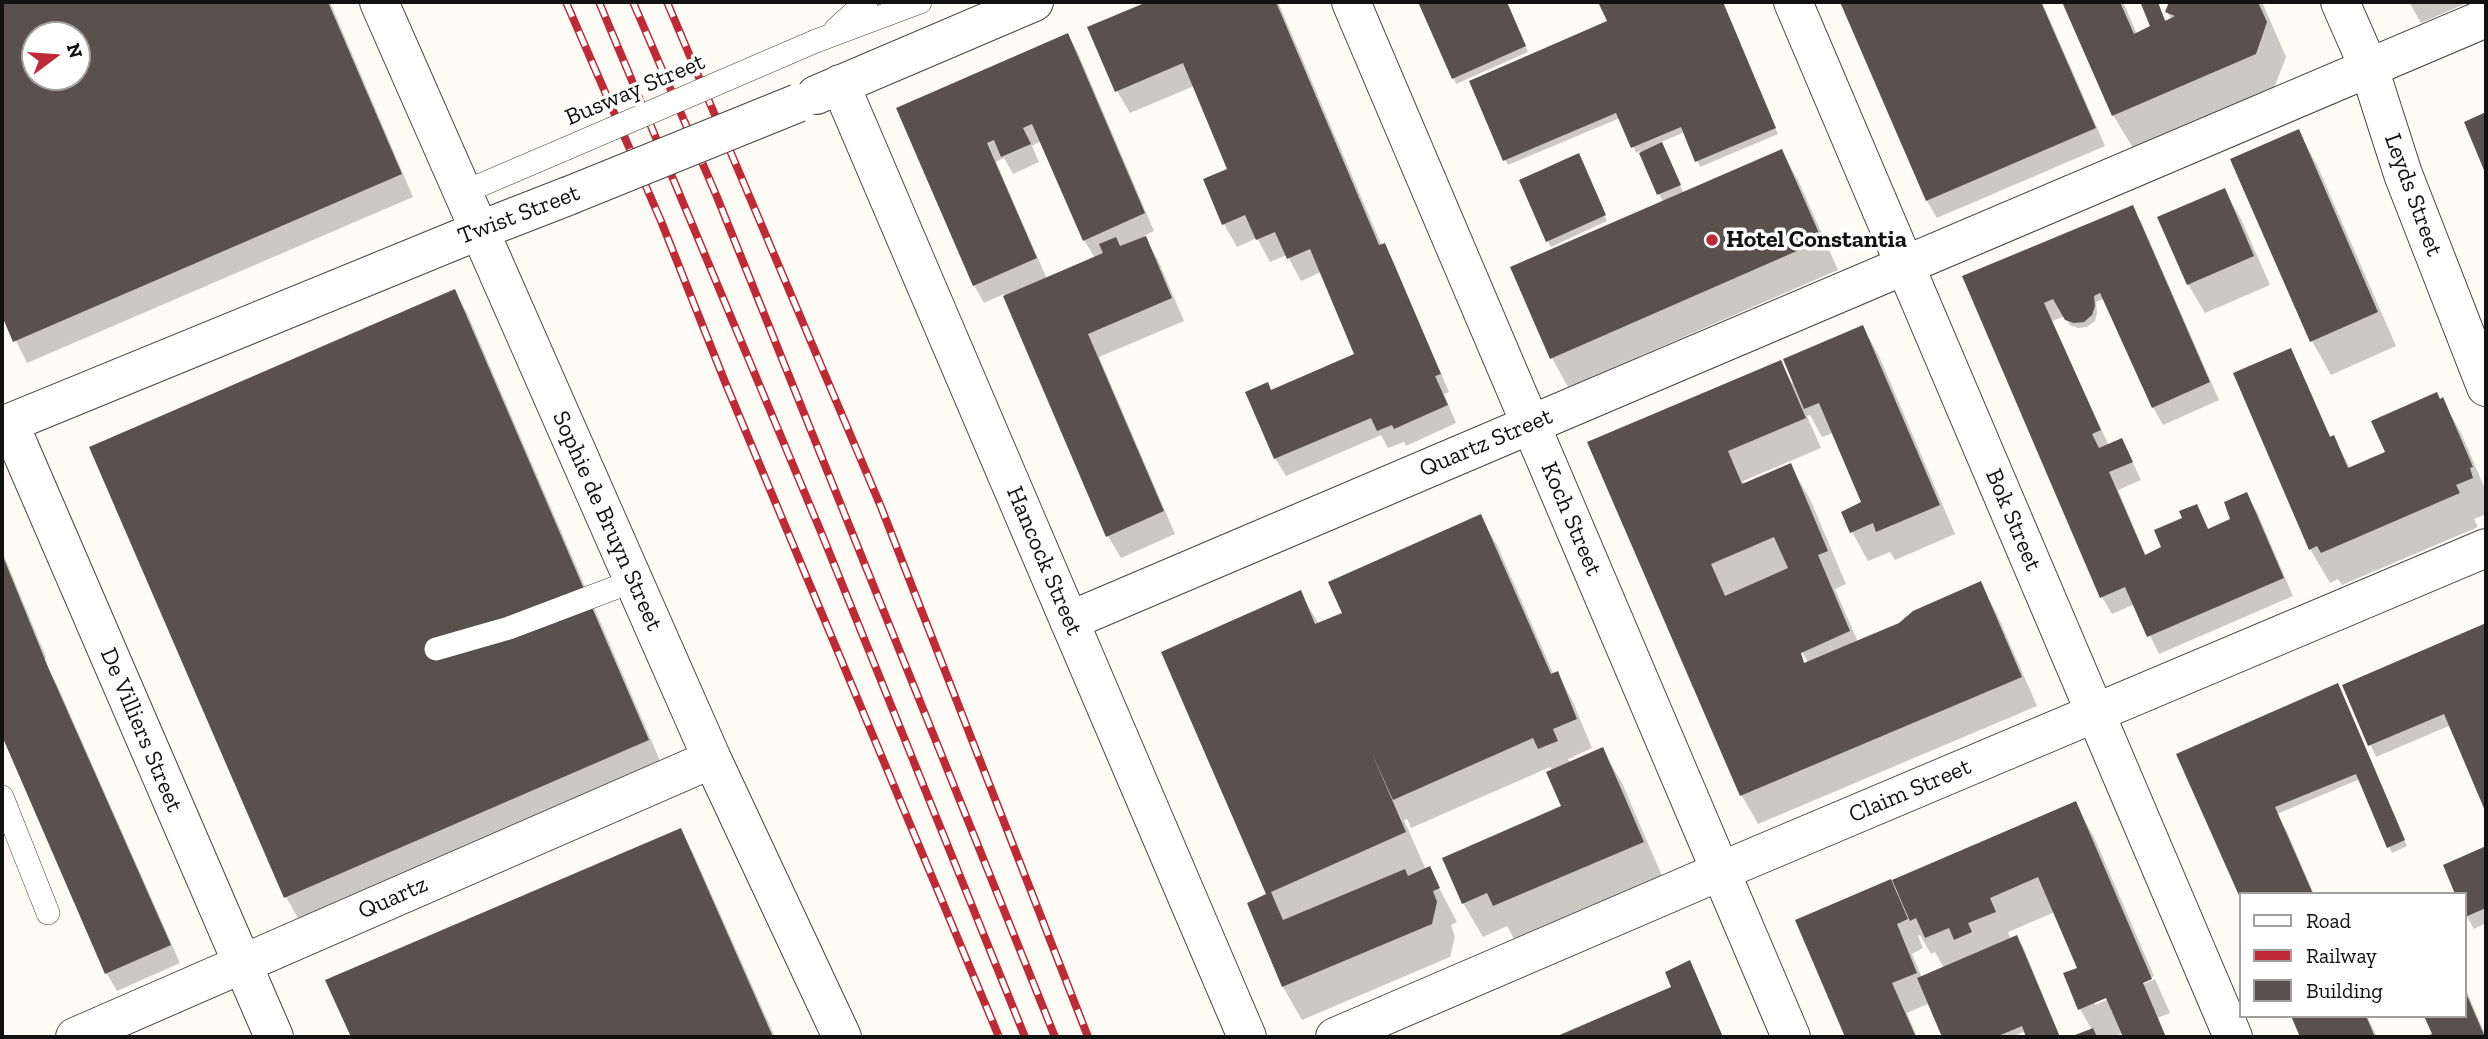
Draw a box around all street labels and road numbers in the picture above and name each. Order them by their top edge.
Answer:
street label: Busway Street [561,48,709,132]
street label: Leyds Street [2378,130,2448,260]
street label: Twist Street [454,179,584,251]
street label: Quartz Street [1415,402,1557,484]
street label: Sophie de Bruyn Street [546,407,668,635]
street label: Koch Street [1534,458,1608,580]
street label: Bok Street [1979,465,2047,575]
street label: Hancock Street [1000,482,1088,640]
street label: De Villiers Street [93,644,189,816]
street label: Claim Street [1845,752,1975,830]
street label: Quartz [354,870,432,926]

